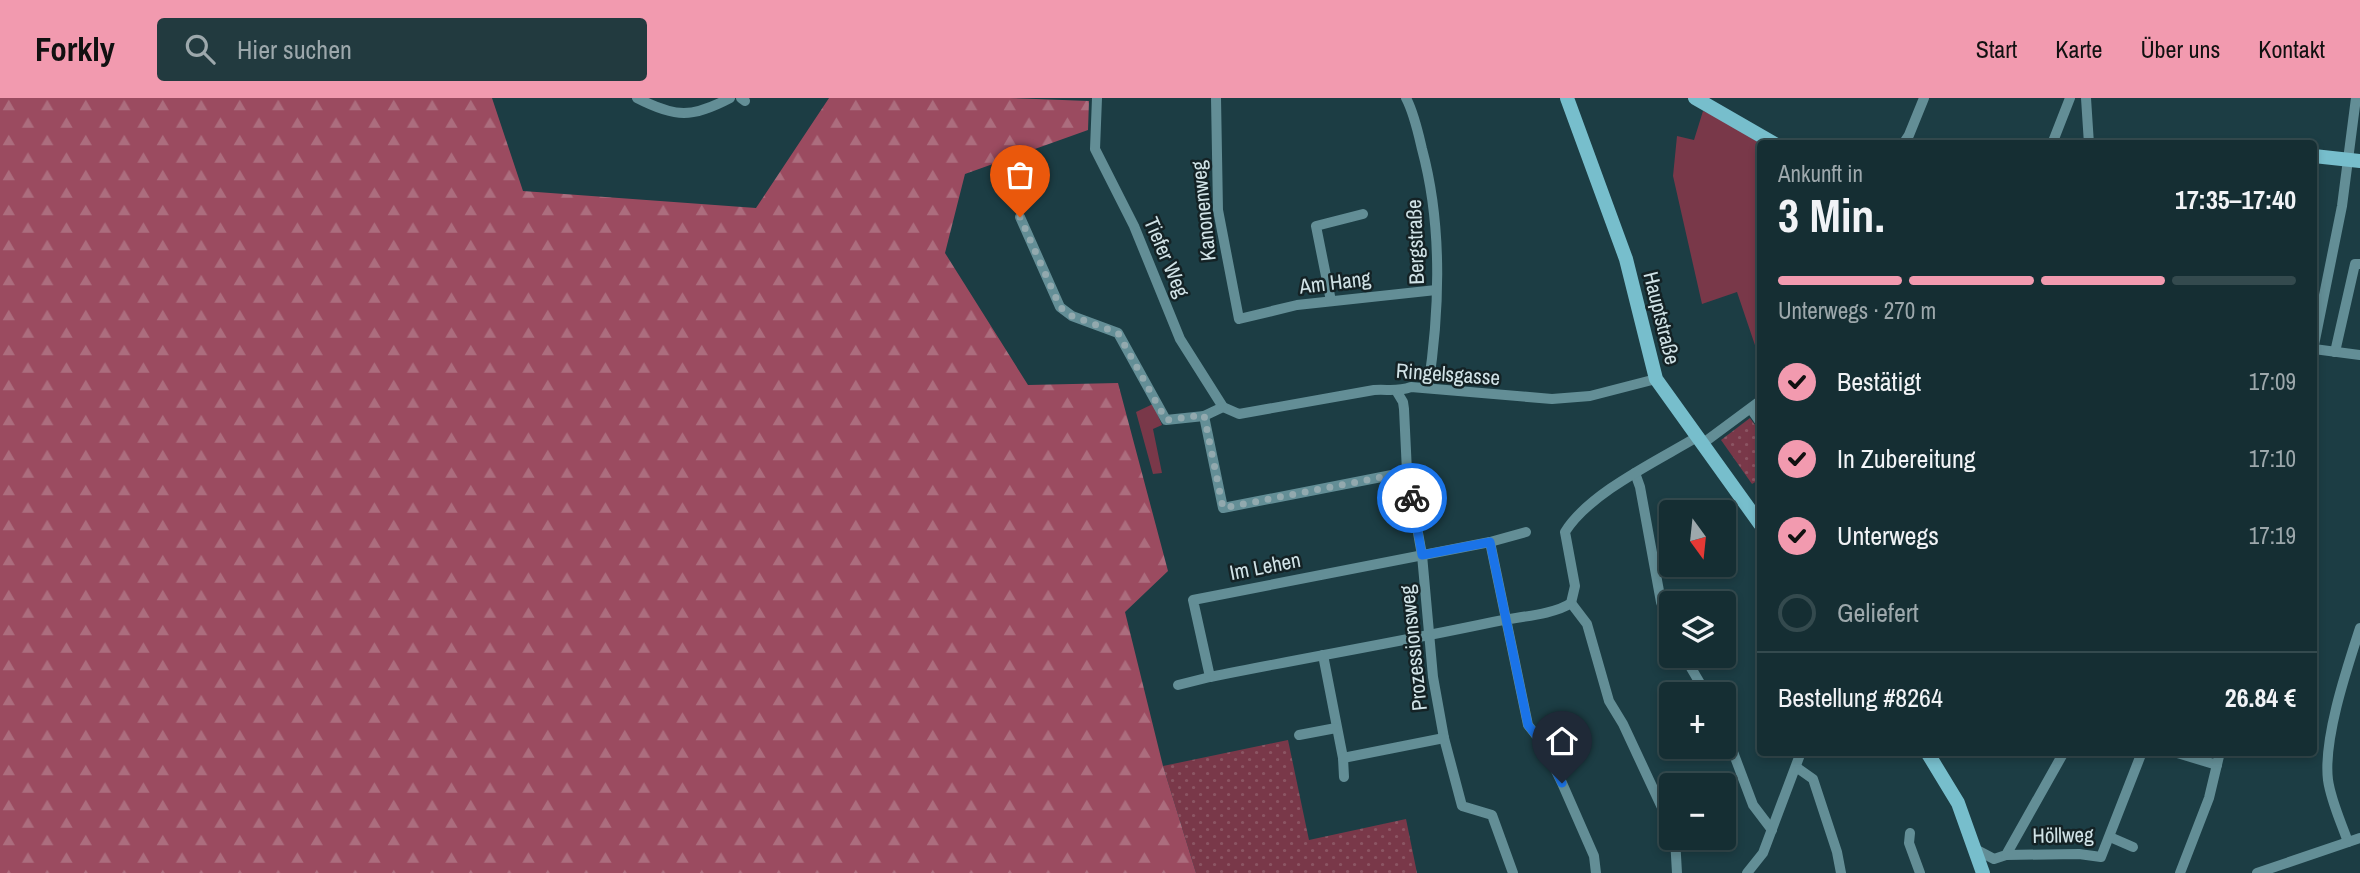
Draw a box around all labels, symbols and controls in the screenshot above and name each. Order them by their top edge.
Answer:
search box [157,18,647,81]
text: Forkly [35,27,115,71]
icon: search [181,30,219,68]
text: Hier suchen [237,32,352,67]
text: Start [1976,33,2017,65]
text: Karte [2055,33,2102,65]
text: Über uns [2140,33,2220,65]
text: Kontakt [2258,33,2325,65]
pin [990,145,1050,217]
icon: bag [1001,156,1039,194]
text: Ankunft in [1778,158,1863,189]
street label: Kanonenweg [1183,159,1223,263]
text: 17:35–17:40 [2175,182,2296,217]
text: 3 Min. [1778,184,1885,246]
street label: Bergstraße [1399,199,1431,285]
street label: Tiefer Weg [1137,212,1197,302]
street label: Am Hang [1297,263,1373,301]
street label: Hauptstraße [1636,269,1688,367]
text: Unterwegs · 270 m [1778,295,1936,326]
street label: Ringelsgasse [1395,356,1501,392]
icon: check [1778,363,1816,401]
text: Bestätigt [1837,364,1921,399]
text: 17:09 [2249,366,2296,397]
icon: check [1778,440,1816,478]
text: In Zubereitung [1837,441,1976,476]
text: 17:10 [2249,443,2296,474]
courier [1377,463,1447,533]
icon: bike [1393,479,1431,517]
north arrow [1659,500,1736,578]
map controls [1659,500,1736,850]
icon: check [1778,517,1816,555]
text: Unterwegs [1837,518,1939,553]
text: 17:19 [2249,520,2296,551]
street label: Im Lehen [1227,545,1303,587]
street label: Prozessionsweg [1392,583,1434,712]
button: layers [1659,591,1736,668]
text: Geliefert [1837,595,1919,630]
text: Bestellung #8264 [1778,680,1943,715]
text: 26.84 € [2225,680,2296,715]
button: + [1659,682,1736,759]
pin [1532,711,1592,783]
icon: home [1543,722,1581,760]
button: − [1659,773,1736,850]
street label: Höllweg [2032,820,2094,850]

